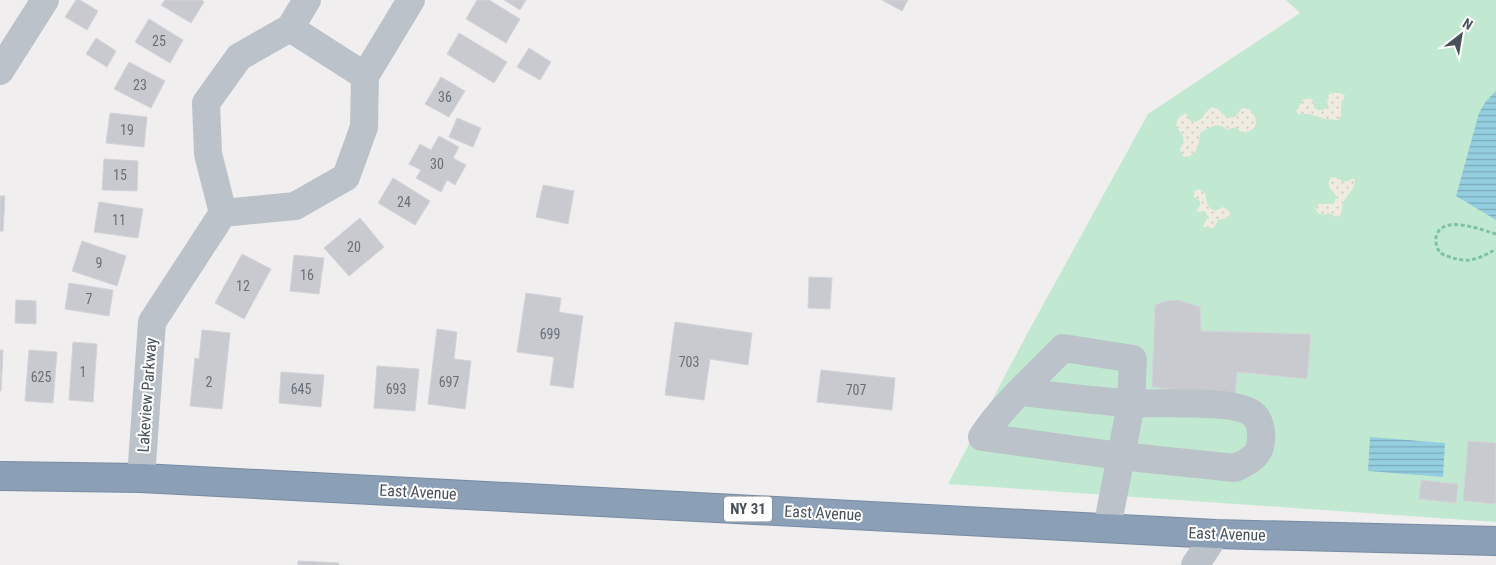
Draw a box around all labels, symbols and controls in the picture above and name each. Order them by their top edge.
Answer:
north arrow [1436,10,1486,60]
text: N [1460,15,1475,33]
house number: 25 [152,33,166,49]
house number: 23 [133,77,147,93]
house number: 36 [438,89,452,105]
house number: 19 [120,122,134,138]
house number: 30 [430,156,444,172]
house number: 15 [113,167,127,183]
house number: 24 [397,194,411,210]
house number: 11 [112,212,126,228]
house number: 20 [347,239,361,255]
house number: 9 [96,255,102,271]
house number: 16 [300,267,314,283]
house number: 12 [236,278,250,294]
house number: 7 [86,291,93,307]
house number: 699 [540,326,560,342]
street label: Lakeview Parkway [134,337,161,453]
house number: 703 [679,354,699,370]
house number: 1 [80,364,86,380]
house number: 625 [31,369,51,385]
house number: 2 [206,374,213,390]
house number: 697 [439,374,459,390]
house number: 645 [291,381,311,397]
house number: 693 [386,381,406,397]
house number: 707 [846,382,866,398]
street label: East Avenue [379,480,457,504]
road number: NY 31 [724,496,772,522]
street label: East Avenue [784,501,862,525]
street label: East Avenue [1188,523,1266,545]

